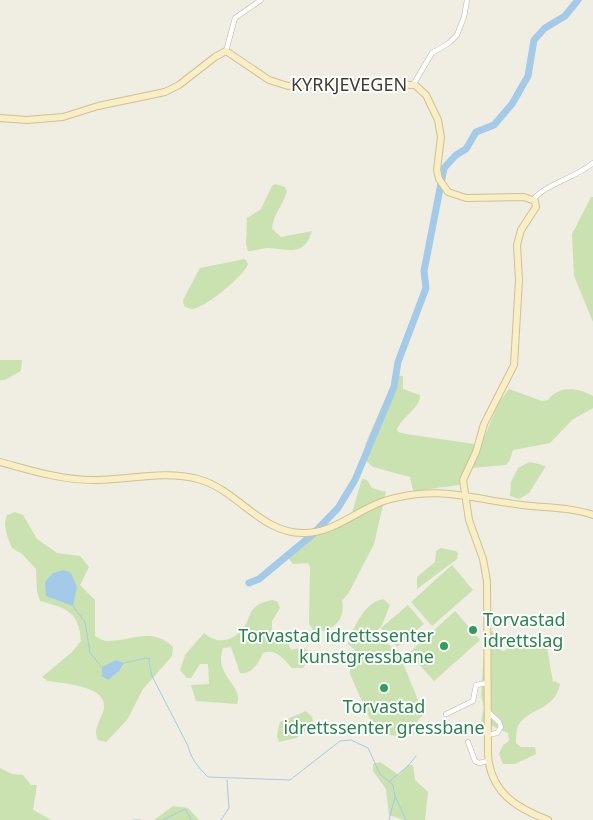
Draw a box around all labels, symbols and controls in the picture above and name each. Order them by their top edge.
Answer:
street label: KYRKJEVEGEN [291,72,407,96]
place label: Torvastad idrettslag [483,607,566,652]
place label: Torvastad idrettssenter kunstgressbane [238,623,435,668]
marker: Torvastad idrettslag [467,624,479,636]
marker: Torvastad idrettssenter kunstgressbane [438,640,450,652]
marker: Torvastad idrettssenter gressbane [378,682,390,694]
place label: Torvastad idrettssenter gressbane [283,694,485,739]

